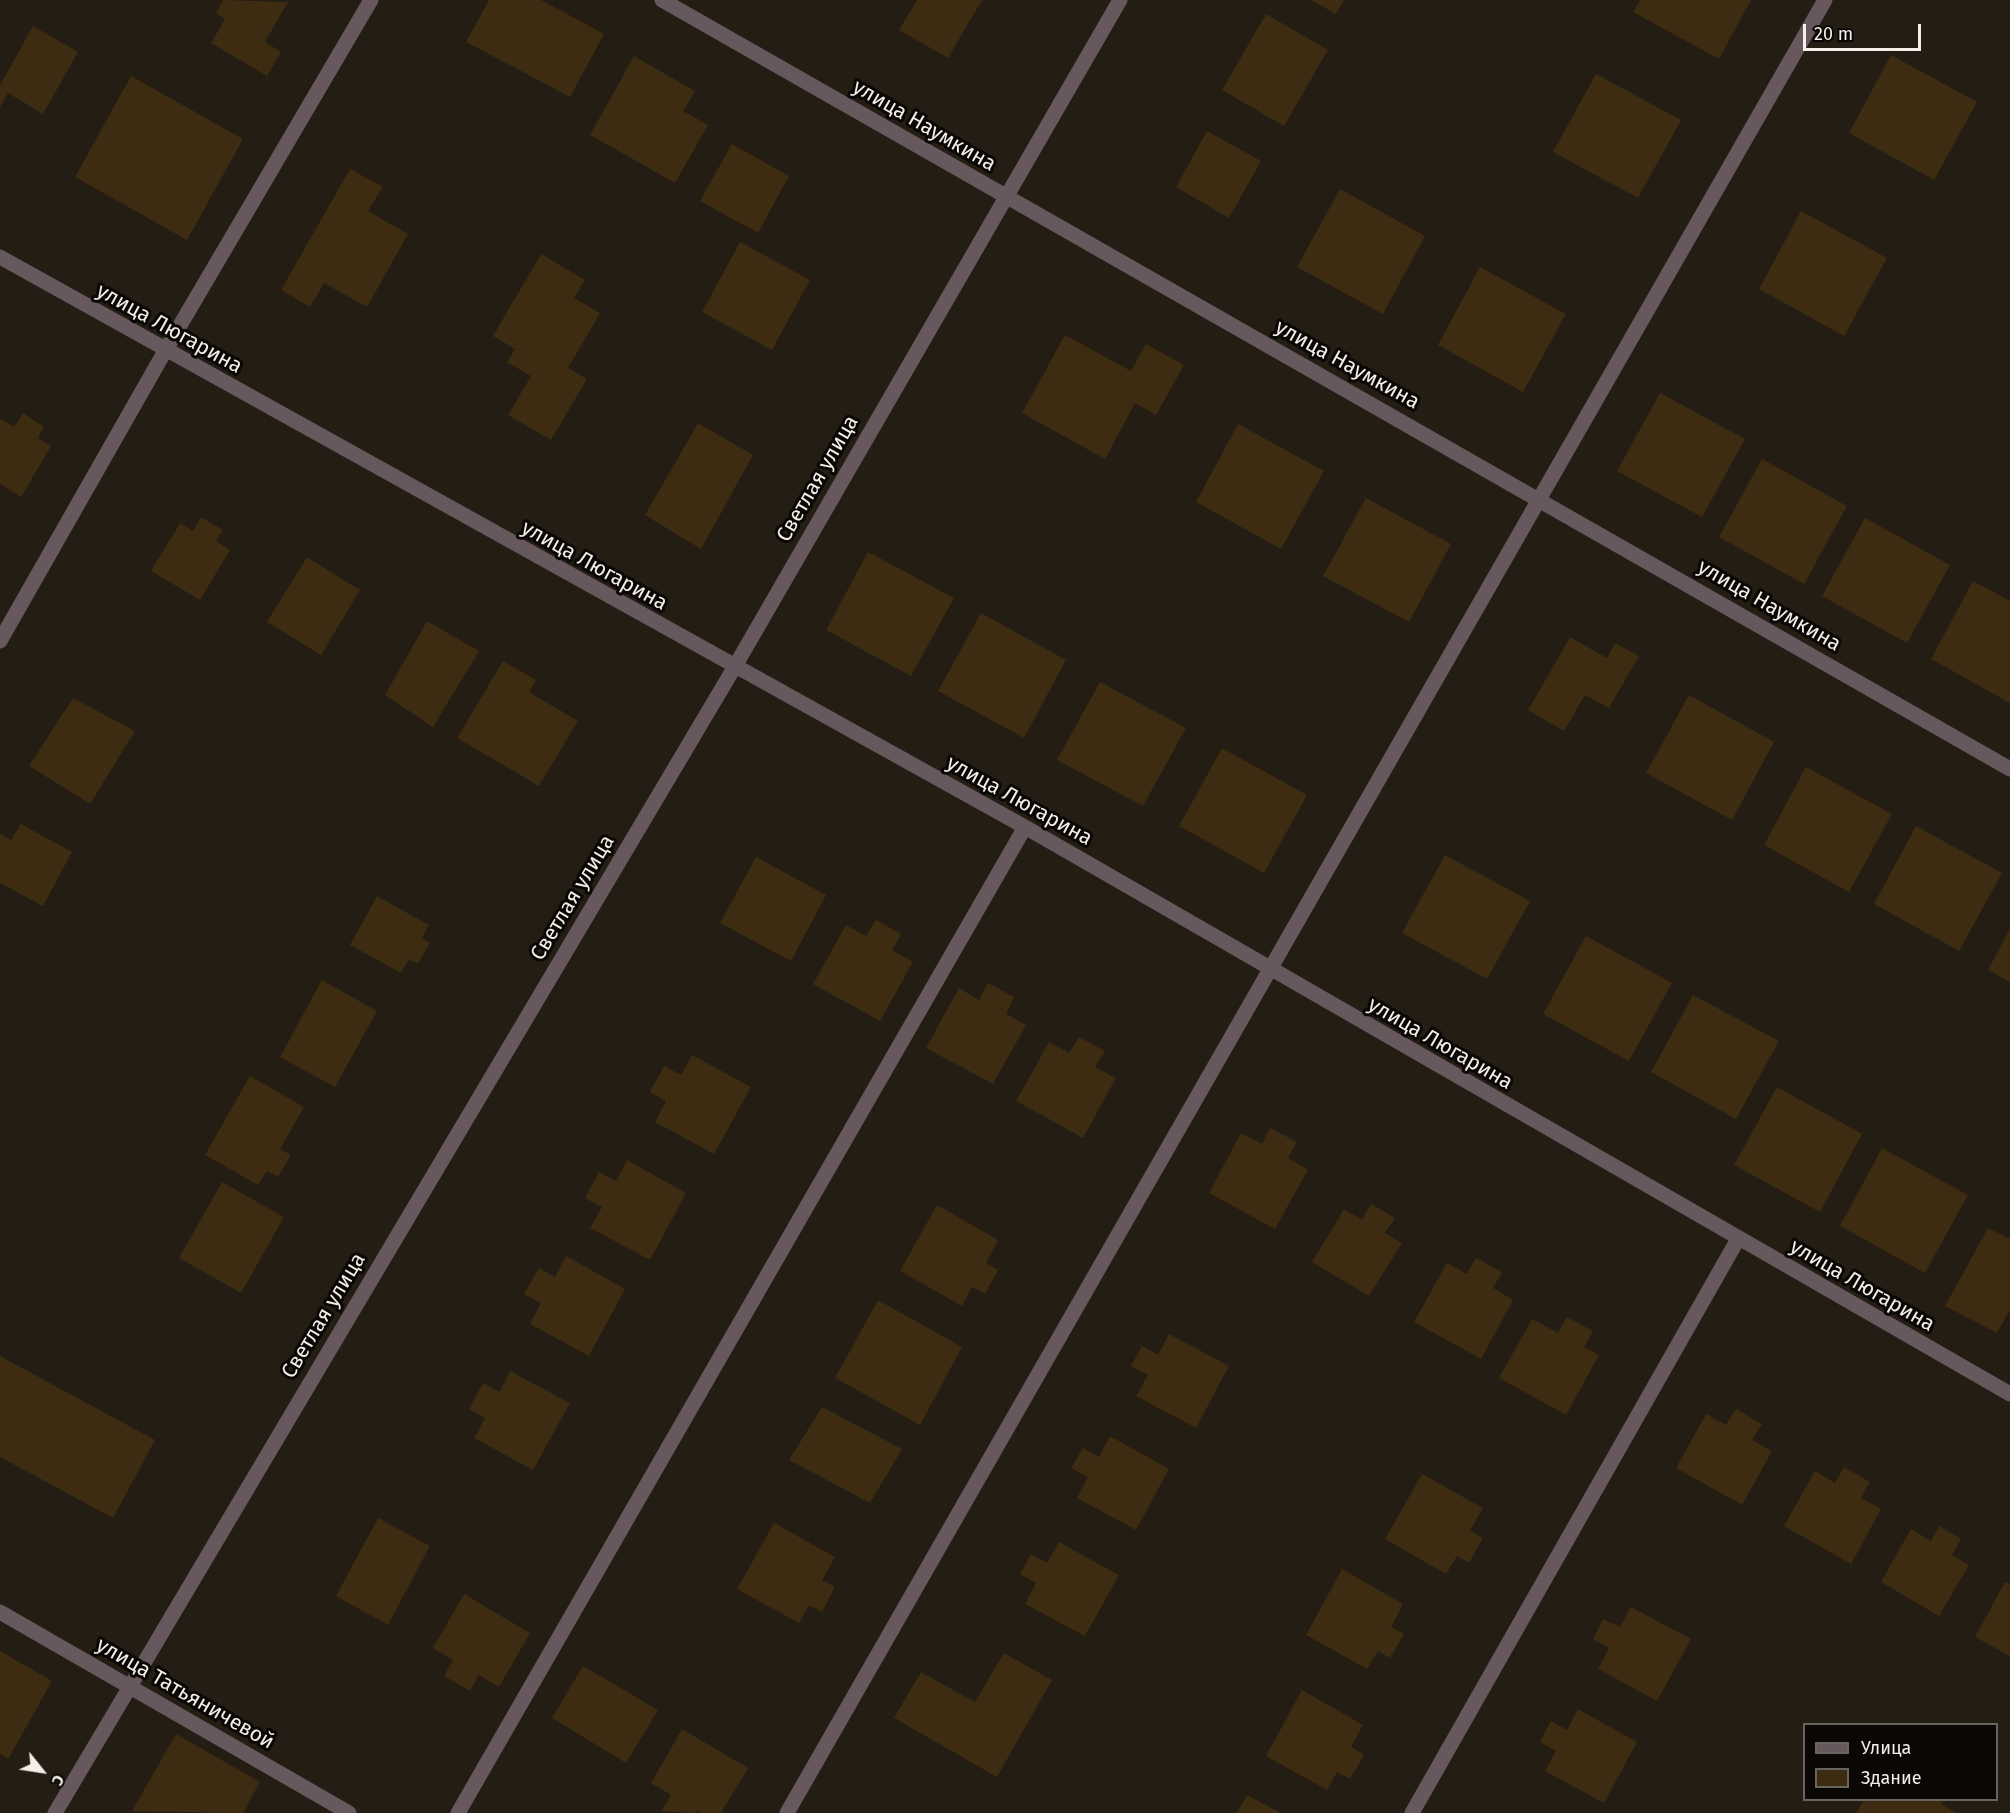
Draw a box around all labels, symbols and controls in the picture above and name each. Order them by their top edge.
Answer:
scale bar [1806,12,1924,50]
text: 20 m [1814,23,1853,45]
street label: улица Наумкина [848,75,1000,177]
street label: улица Люгарина [92,278,246,380]
street label: улица Наумкина [1270,315,1424,415]
street label: Светлая улица [772,411,864,547]
street label: улица Люгарина [517,515,671,617]
street label: улица Наумкина [1693,555,1845,657]
street label: улица Люгарина [942,750,1096,852]
street label: Светлая улица [526,831,620,965]
street label: улица Люгарина [1363,992,1517,1096]
street label: улица Люгарина [1785,1234,1939,1338]
street label: Светлая улица [277,1249,371,1383]
street label: улица Татьяничевой [91,1633,279,1755]
legend [1803,1723,1998,1801]
text: Улица [1861,1737,1911,1759]
north arrow [12,1741,72,1801]
text: Здание [1861,1767,1922,1789]
text: С [47,1772,69,1789]

